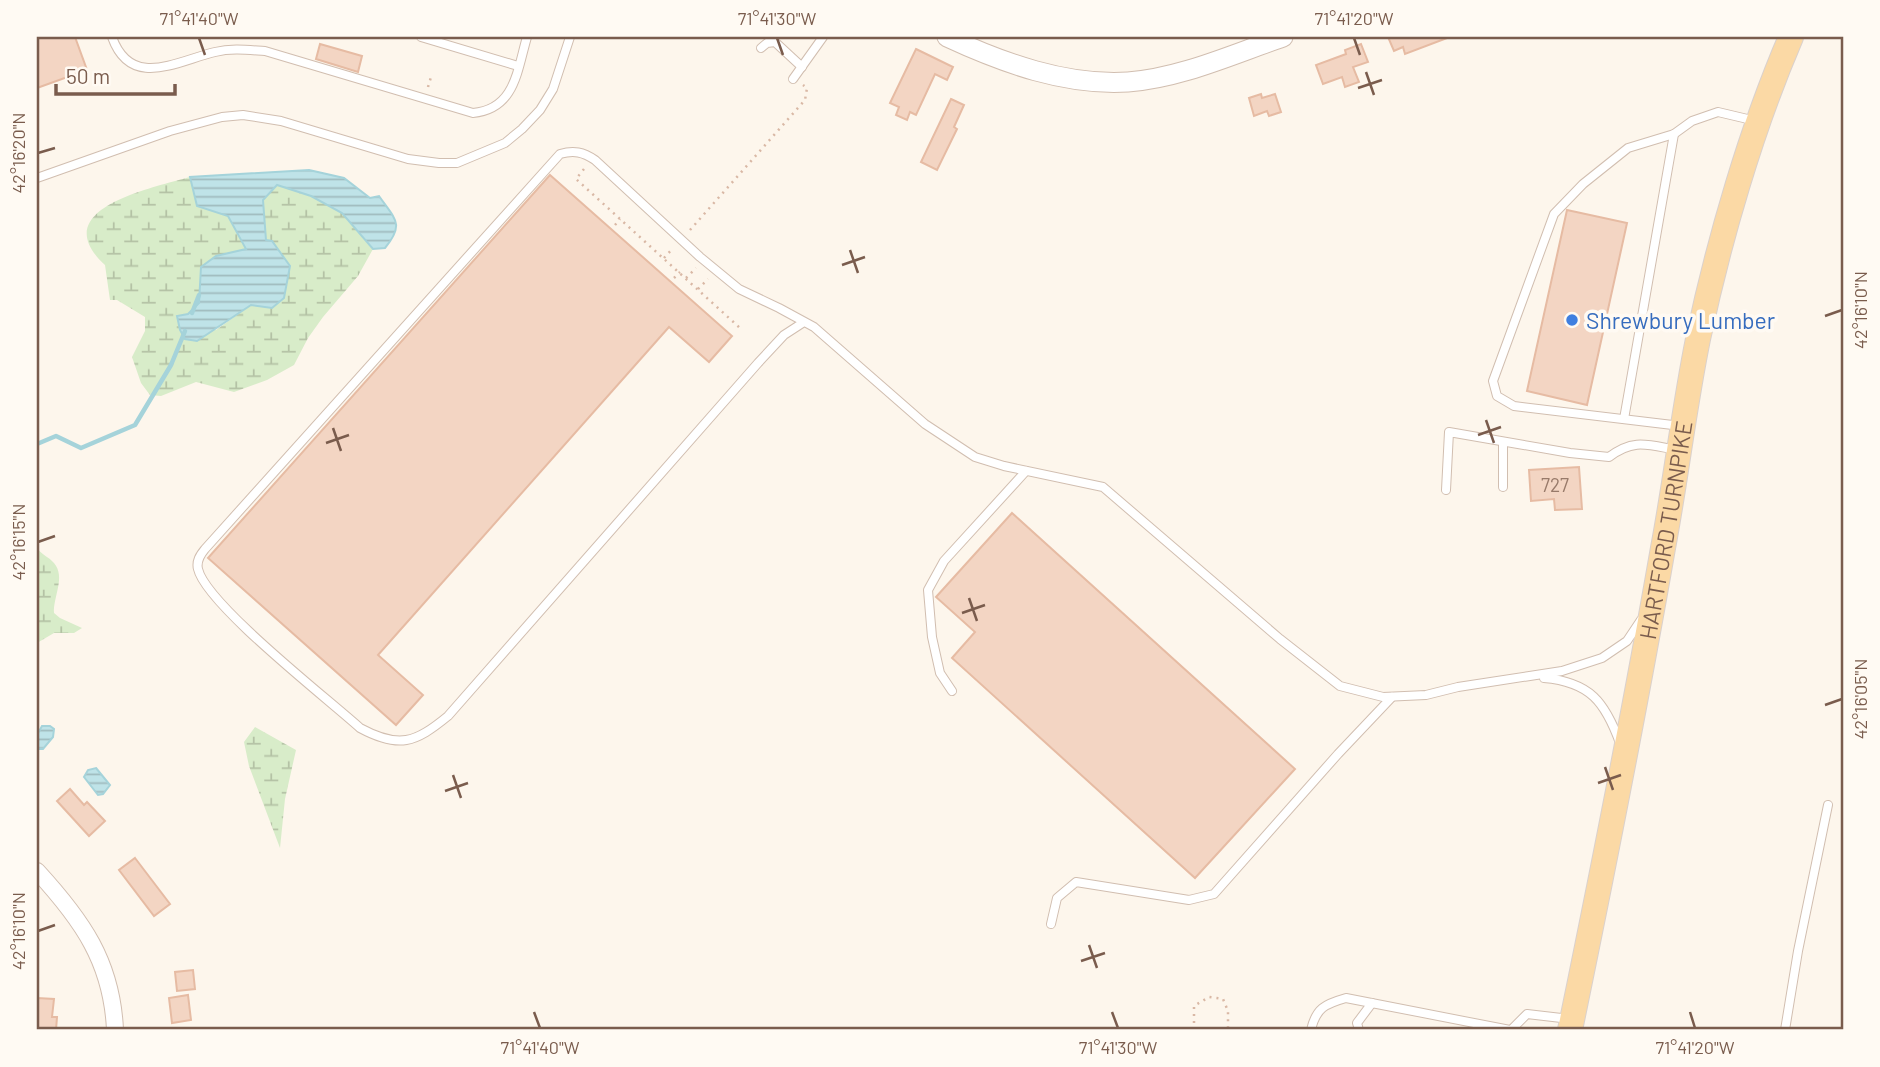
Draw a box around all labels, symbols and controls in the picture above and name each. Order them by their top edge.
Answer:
text: 71°41'40"W [159,7,239,29]
text: 71°41'30"W [738,7,817,29]
text: 71°41'20"W [1314,7,1394,29]
scale bar [56,52,175,96]
text: 50 m [66,63,110,88]
text: 42°16'20"N [7,112,29,194]
text: 42°16'10"N [1849,271,1871,349]
place label: Shrewbury Lumber [1586,306,1776,334]
marker: Shrewbury Lumber [1564,312,1580,328]
street label: HARTFORD TURNPIKE [1633,419,1697,642]
house number: 727 [1541,473,1569,496]
text: 42°16'15"N [7,504,29,580]
text: 42°16'05"N [1849,659,1871,739]
text: 42°16'10"N [7,892,29,970]
text: 71°41'40"W [500,1036,580,1058]
text: 71°41'30"W [1079,1036,1158,1058]
text: 71°41'20"W [1655,1036,1735,1058]

